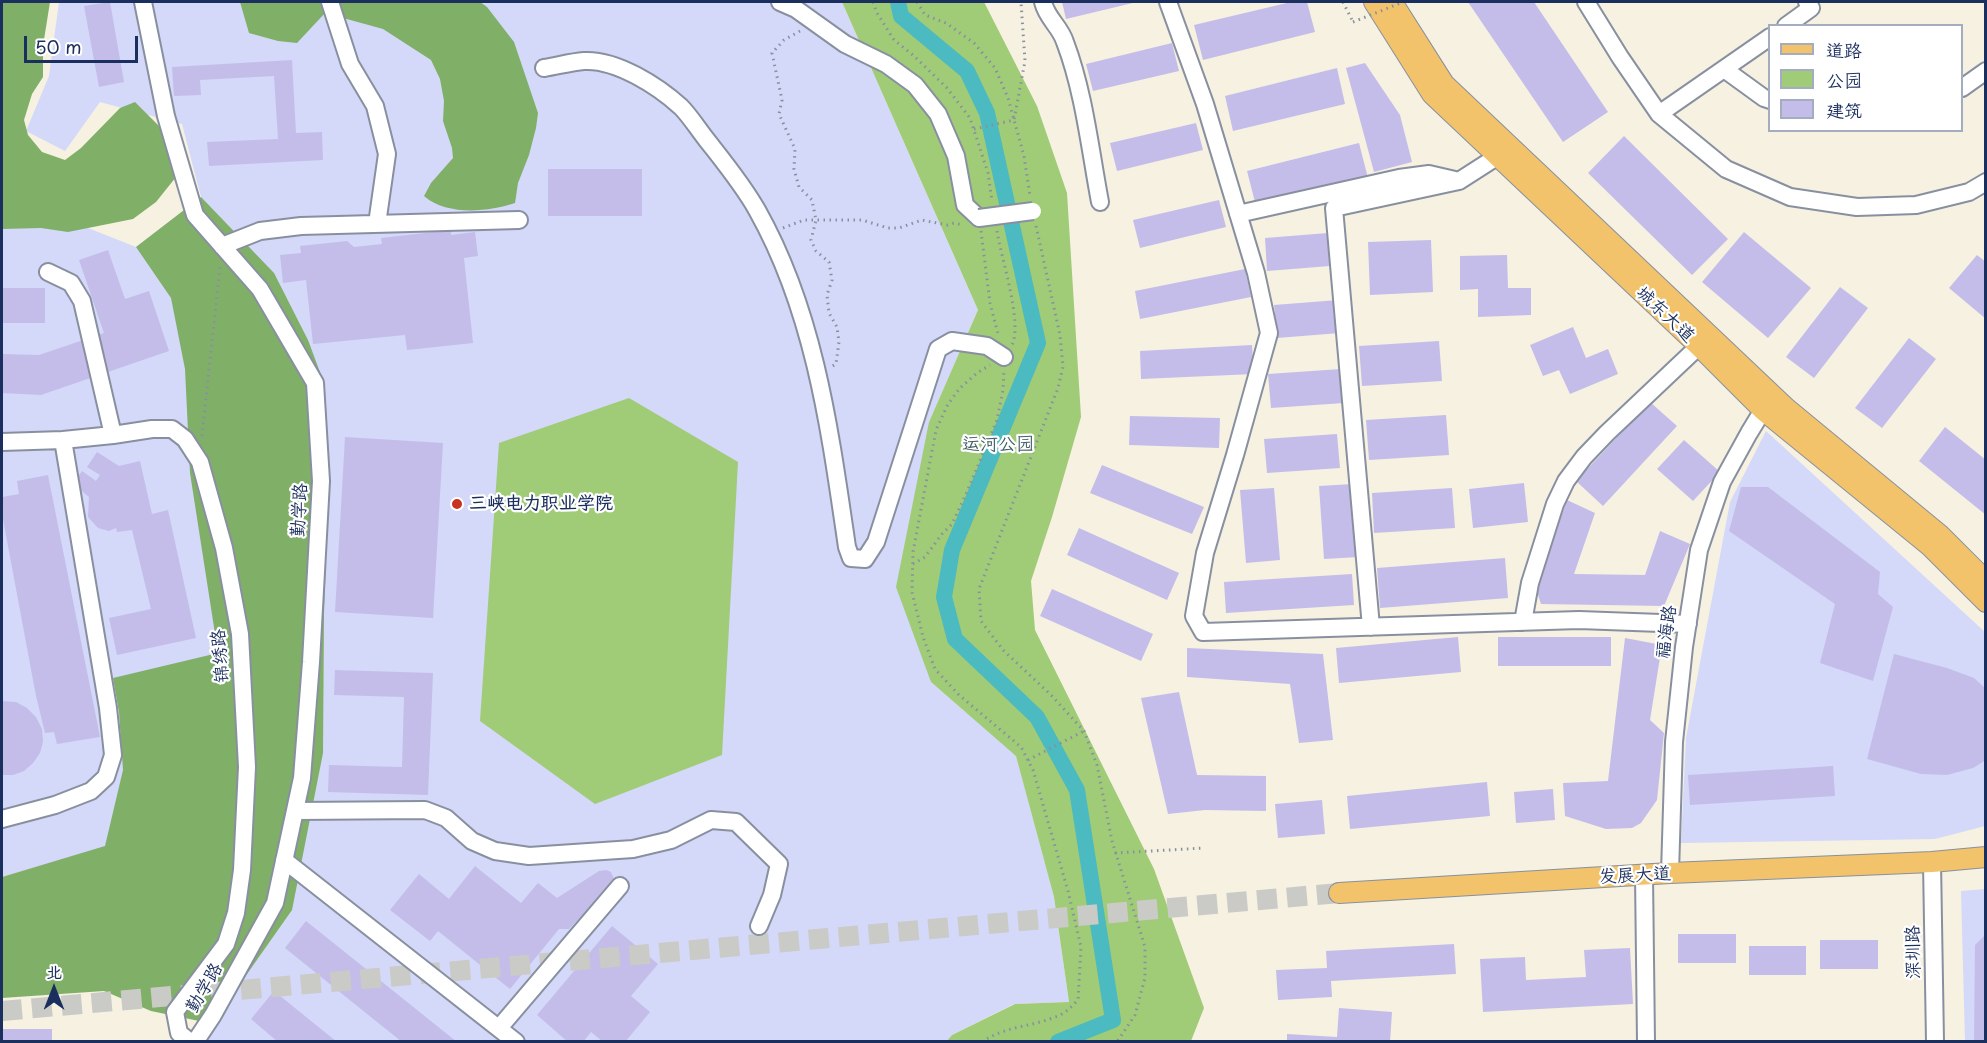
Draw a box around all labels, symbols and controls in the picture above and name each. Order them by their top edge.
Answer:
scale bar [27,24,141,62]
legend [1768,24,1963,132]
text: 50 m [35,33,82,60]
text: 道路 [1826,36,1862,63]
text: 公园 [1826,66,1862,93]
text: 建筑 [1826,96,1862,123]
street label: 城东大道 [1631,283,1699,347]
park label: 运河公园 [962,434,1034,456]
street label: 勤学路 [288,482,312,538]
place label: 三峡电力职业学院 [469,493,613,515]
marker: 三峡电力职业学院 [450,497,464,511]
street label: 福海路 [1653,604,1681,660]
street label: 锦绣路 [208,628,234,684]
street label: 发展大道 [1598,863,1672,889]
street label: 深圳路 [1903,925,1925,979]
north arrow [24,959,84,1019]
text: 北 [46,959,62,983]
street label: 勤学路 [182,959,228,1017]

